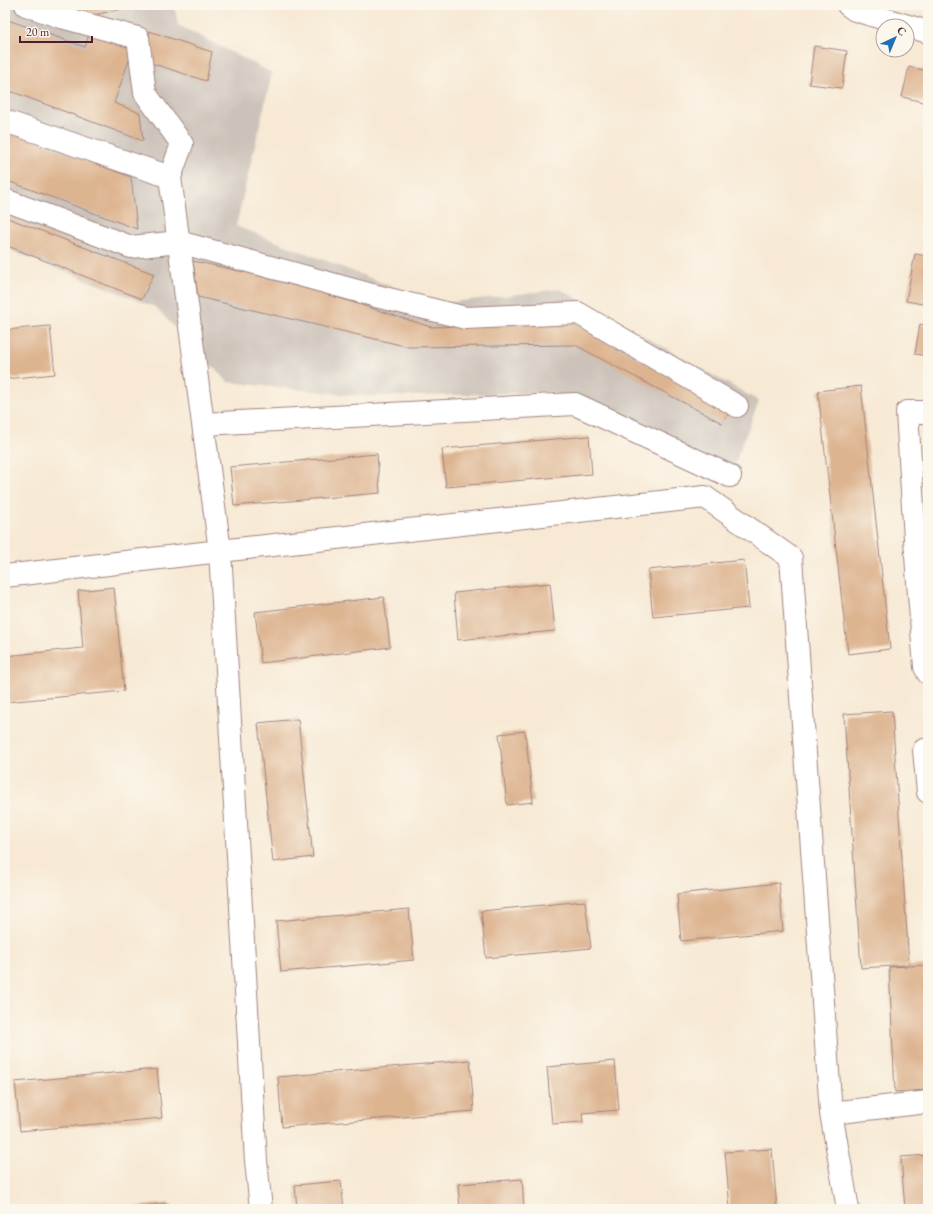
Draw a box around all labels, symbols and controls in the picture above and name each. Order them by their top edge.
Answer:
scale bar [20,18,92,44]
north arrow [875,18,915,58]
text: С [894,23,910,39]
text: 20 m [26,24,50,40]

